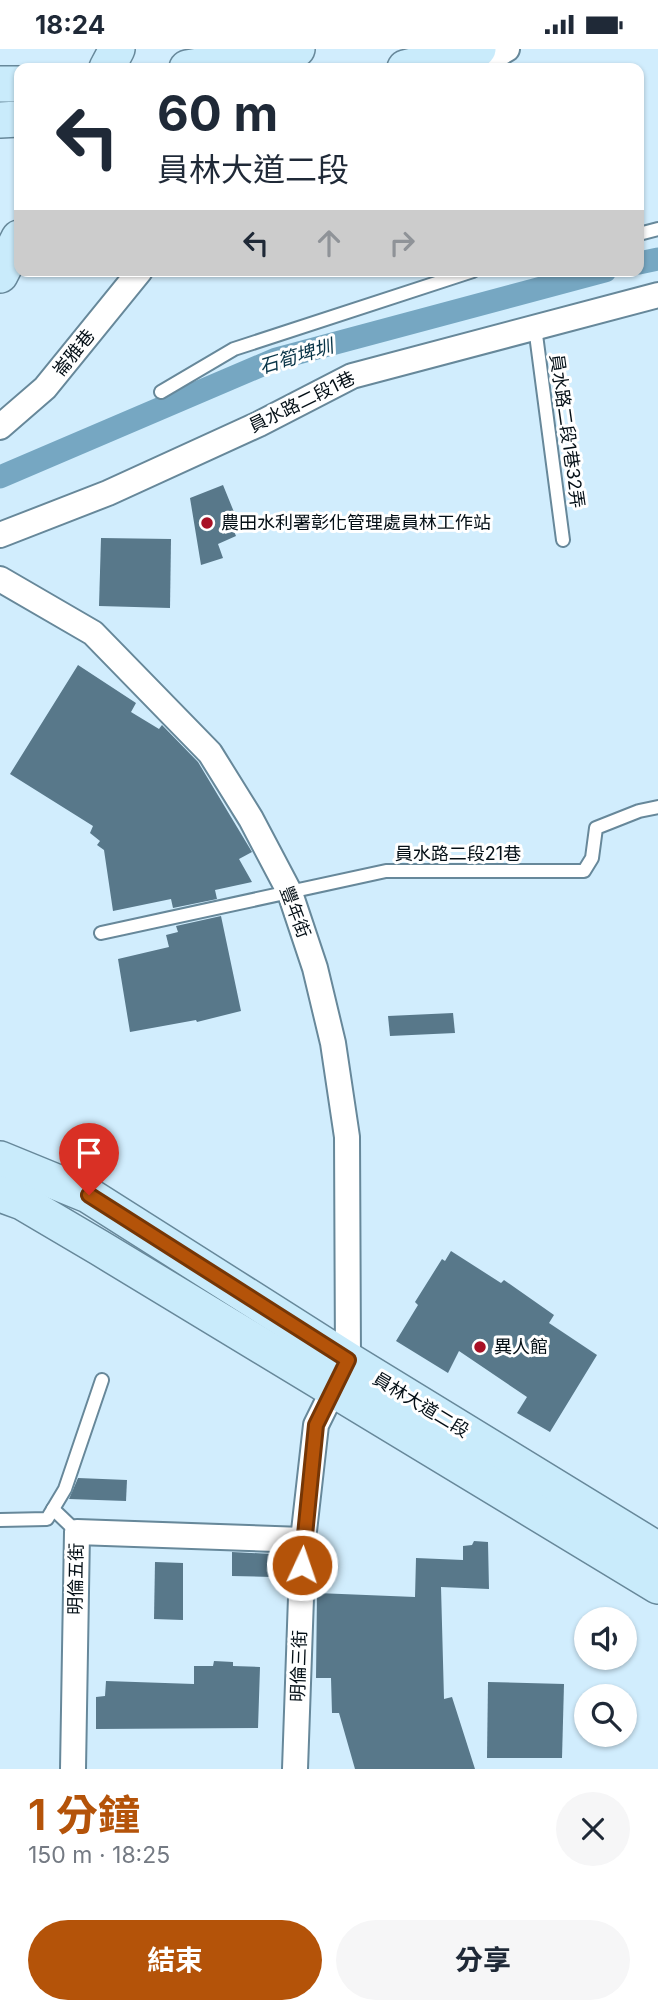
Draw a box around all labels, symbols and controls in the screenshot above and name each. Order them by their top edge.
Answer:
text: 18:24 [35,9,105,40]
text: 60 m [157,84,278,143]
icon: left [42,91,133,182]
text: 員林大道二段 [157,150,349,189]
icon: left [237,224,275,262]
icon: ahead [310,224,348,262]
icon: right [383,224,421,262]
street label: 崙雅巷 [48,325,99,380]
water label: 石筍埤圳 [256,333,339,379]
street label: 員水路二段1巷32弄 [546,353,589,509]
street label: 員水路二段1巷 [245,367,358,436]
place label: 農田水利署彰化管理處員林工作站 [221,512,491,533]
marker: 農田水利署彰化管理處員林工作站 [199,515,215,531]
street label: 員水路二段21巷 [395,843,521,864]
street label: 豐年街 [276,883,315,941]
pin [59,1123,119,1195]
icon: arrive [70,1134,108,1172]
place label: 異人館 [494,1336,548,1357]
marker: 異人館 [472,1339,488,1355]
street label: 員林大道二段 [370,1368,473,1441]
position arrow [265,1528,339,1602]
street label: 明倫五街 [64,1543,87,1615]
map controls [574,1607,637,1747]
button: sound [574,1607,637,1670]
street label: 明倫三街 [287,1630,310,1702]
button: search [574,1684,637,1747]
text: 1 分鐘 [28,1789,140,1840]
button: close [556,1792,630,1866]
text: 150 m · 18:25 [28,1841,170,1869]
button: 結束 [28,1920,322,2000]
button: 分享 [336,1920,630,2000]

